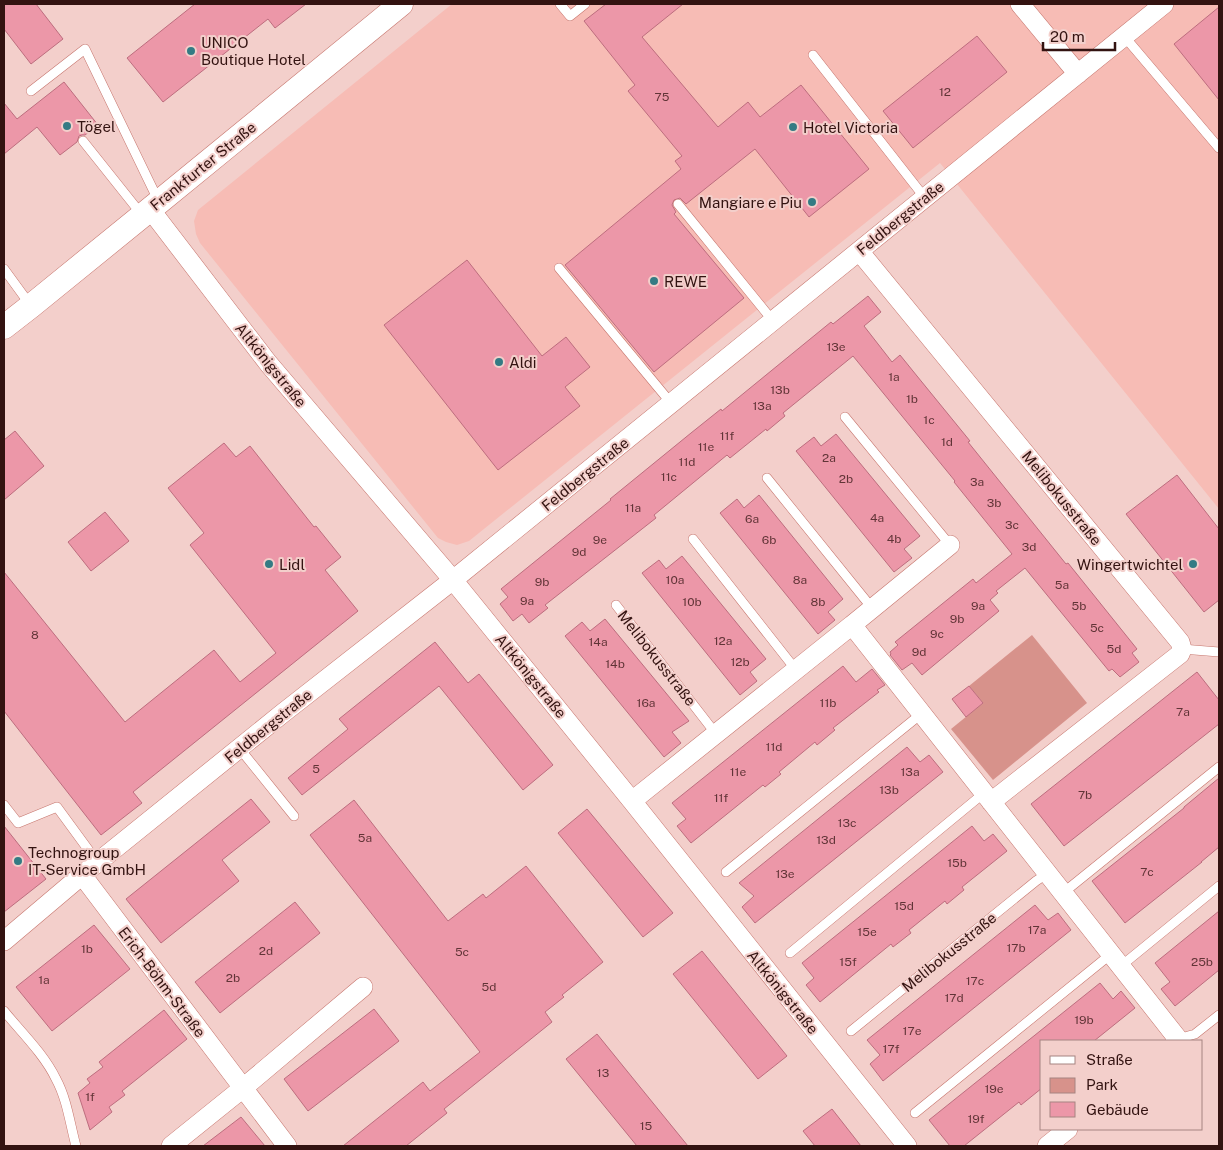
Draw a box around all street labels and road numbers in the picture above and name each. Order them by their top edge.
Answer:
street label: Frankfurter Straße [147,118,259,214]
street label: Feldbergstraße [853,178,947,258]
street label: Altkönigstraße [232,320,310,410]
street label: Feldbergstraße [538,434,632,514]
street label: Melibokusstraße [1019,447,1105,549]
street label: Melibokusstraße [614,607,700,709]
street label: Altkönigstraße [492,631,570,721]
street label: Feldbergstraße [221,686,315,766]
street label: Melibokusstraße [898,909,1000,995]
street label: Erich-Böhm-Straße [115,924,209,1040]
street label: Altkönigstraße [744,947,822,1037]

